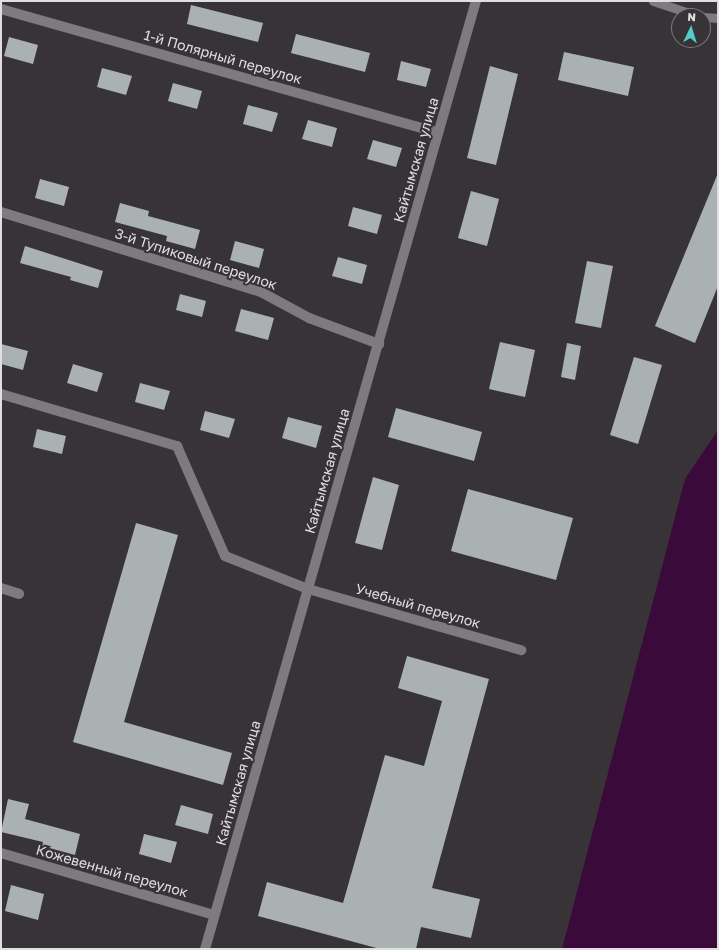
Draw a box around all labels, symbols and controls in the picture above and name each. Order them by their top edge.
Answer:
north arrow [671,8,711,48]
text: N [687,10,696,23]
street label: 1-й Полярный переулок [142,26,304,88]
street label: Кайтымская улица [390,96,442,224]
street label: 3-й Тупиковый переулок [113,225,279,293]
street label: Кайтымская улица [301,407,353,535]
street label: Учебный переулок [354,580,482,632]
street label: Кайтымская улица [212,719,264,847]
street label: Кожевенный переулок [34,841,190,901]

